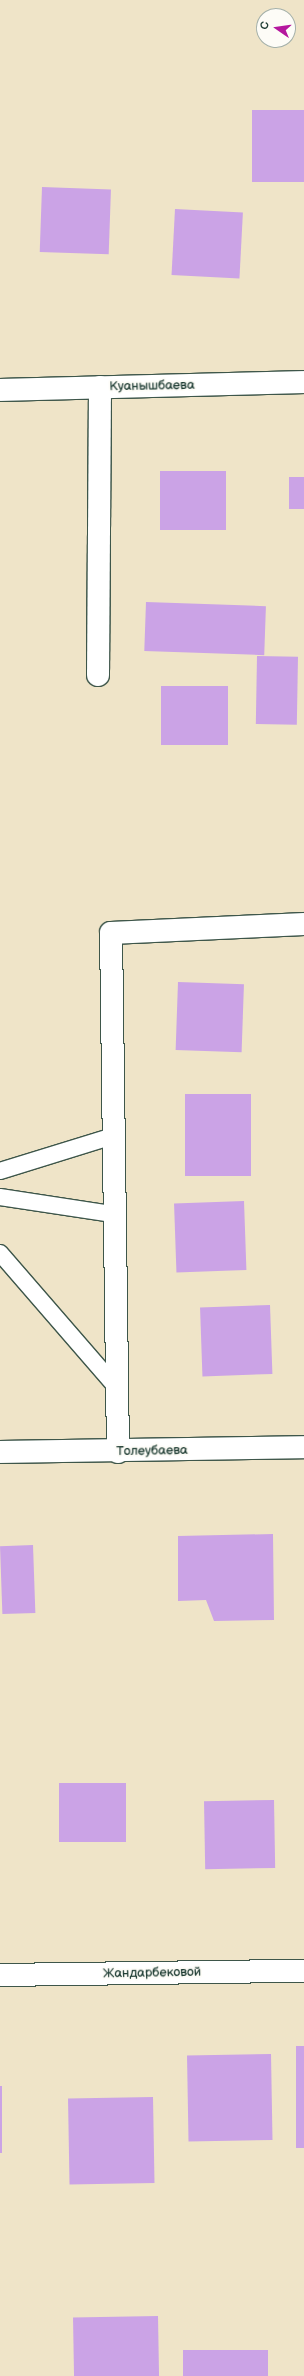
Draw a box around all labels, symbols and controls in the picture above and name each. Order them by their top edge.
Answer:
north arrow [256,8,296,48]
text: С [258,20,272,31]
street label: Куанышбаева [109,377,195,395]
street label: Толеубаева [116,1443,188,1459]
street label: Жандарбековой [103,1964,201,1982]

